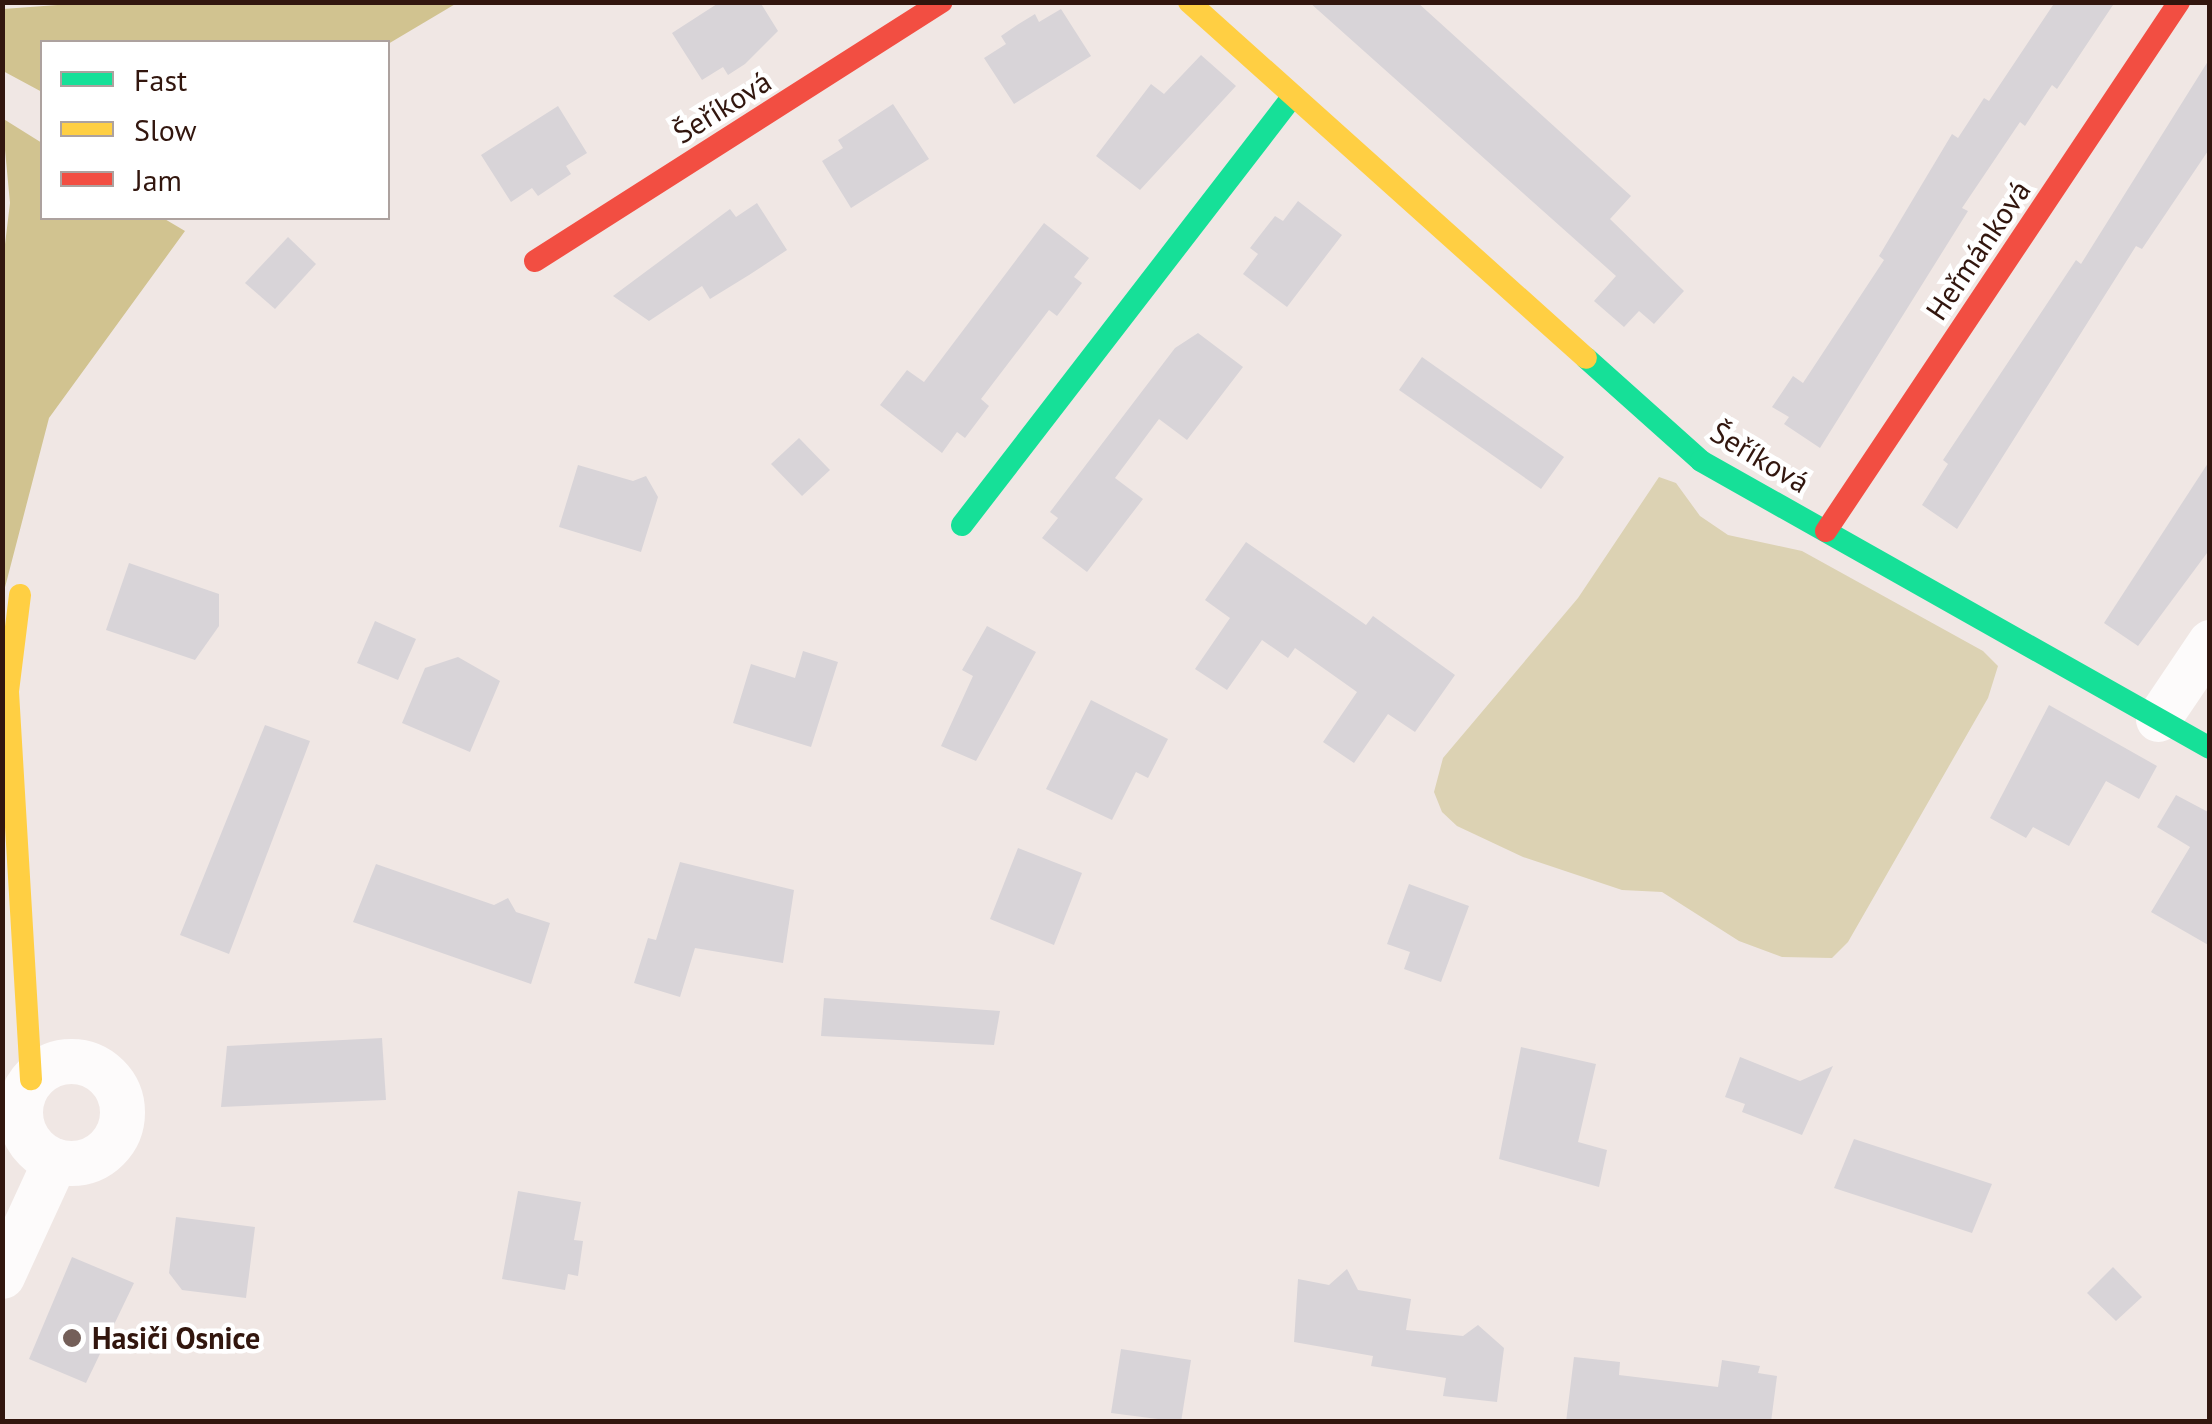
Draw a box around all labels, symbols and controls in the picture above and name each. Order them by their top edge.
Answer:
legend [40,40,390,220]
text: Fast [134,60,187,99]
street label: Šeříková [666,63,778,151]
text: Slow [134,110,197,149]
text: Jam [134,160,182,199]
street label: Heřmánková [1918,173,2038,327]
street label: Šeříková [1704,414,1816,500]
place label: Hasiči Osnice [92,1320,261,1356]
marker: Hasiči Osnice [61,1327,83,1349]

